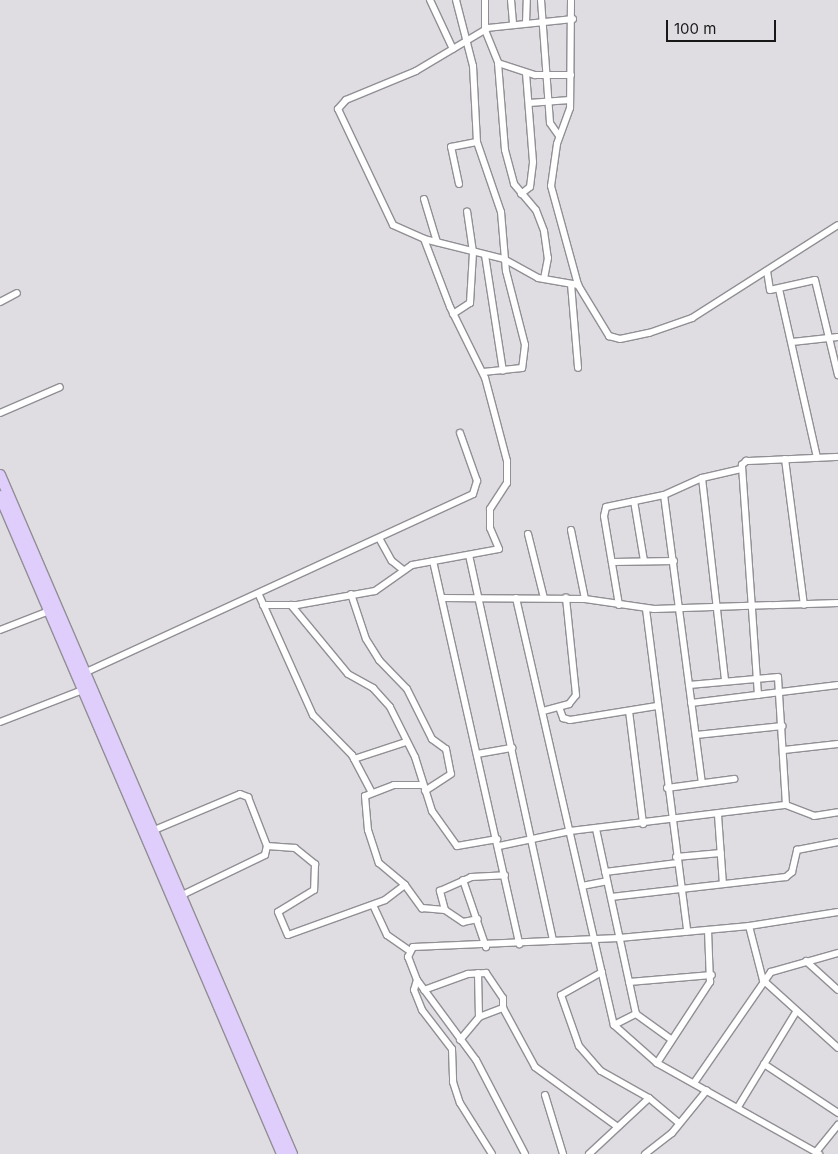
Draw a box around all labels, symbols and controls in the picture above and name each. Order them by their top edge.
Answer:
scale bar [668,10,778,42]
text: 100 m [674,19,716,38]

